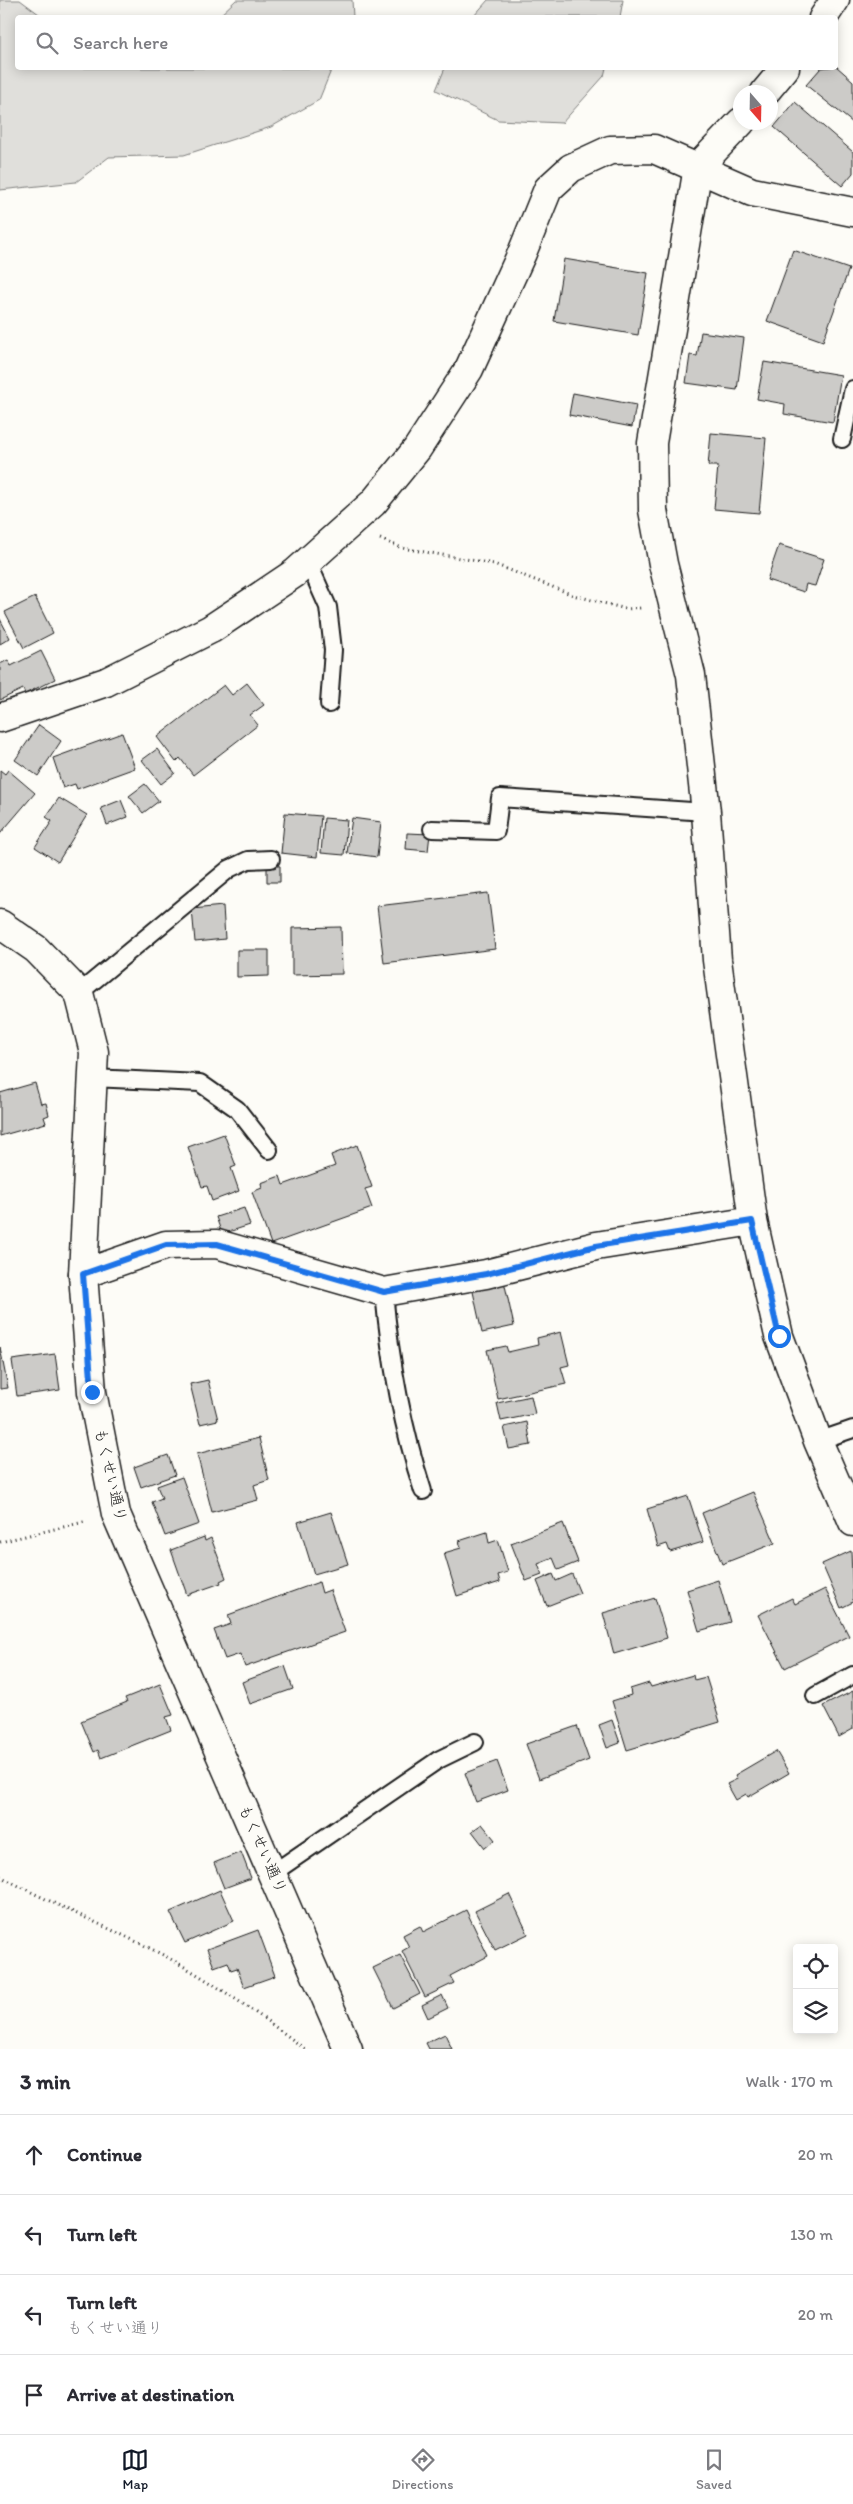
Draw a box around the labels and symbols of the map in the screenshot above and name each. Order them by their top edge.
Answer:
north arrow [733,85,778,130]
route start [768,1325,791,1348]
route end [81,1381,104,1404]
street label: もくせい通り [91,1426,131,1524]
street label: もくせい通り [235,1801,291,1897]

